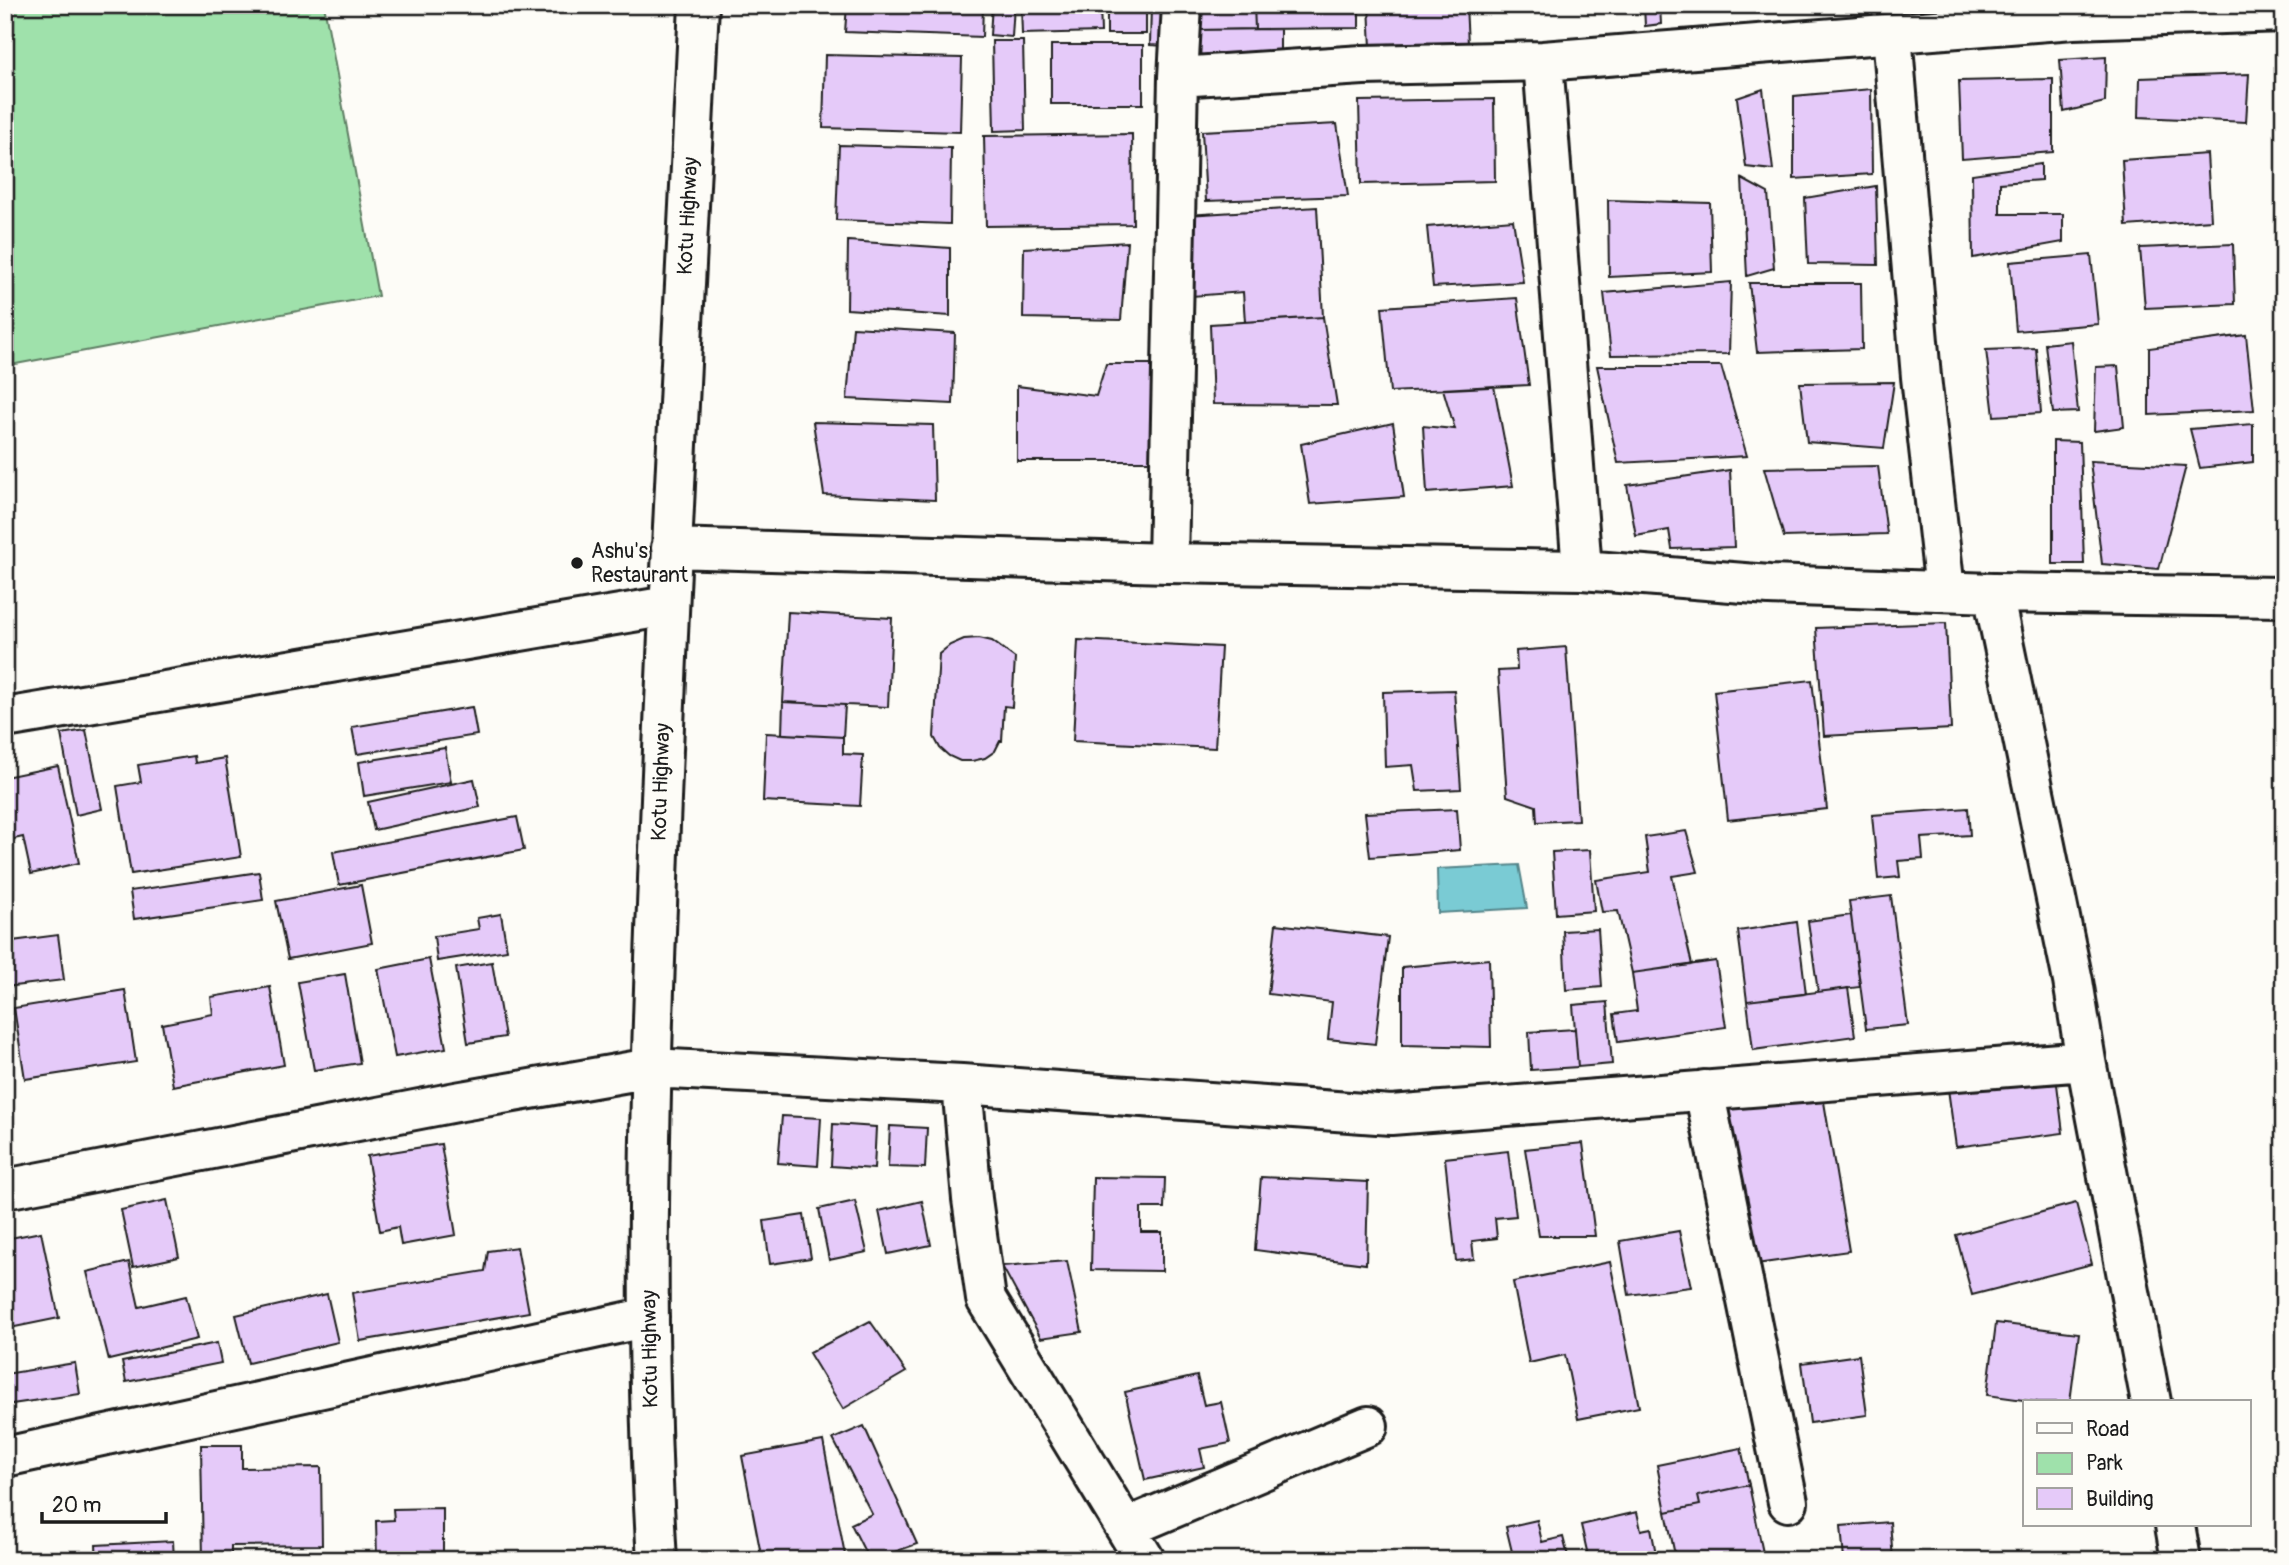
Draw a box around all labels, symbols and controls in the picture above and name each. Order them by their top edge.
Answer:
street label: Kotu Highway [671,156,705,276]
place label: Ashu's Restaurant [591,538,689,589]
marker: Ashu's Restaurant [569,555,585,571]
street label: Kotu Highway [645,722,677,841]
street label: Kotu Highway [635,1290,665,1408]
legend [2023,1400,2250,1526]
text: Road [2086,1416,2130,1443]
text: Park [2086,1450,2123,1477]
scale bar [42,1481,166,1525]
text: Building [2086,1486,2153,1513]
text: 20 m [52,1492,101,1519]

